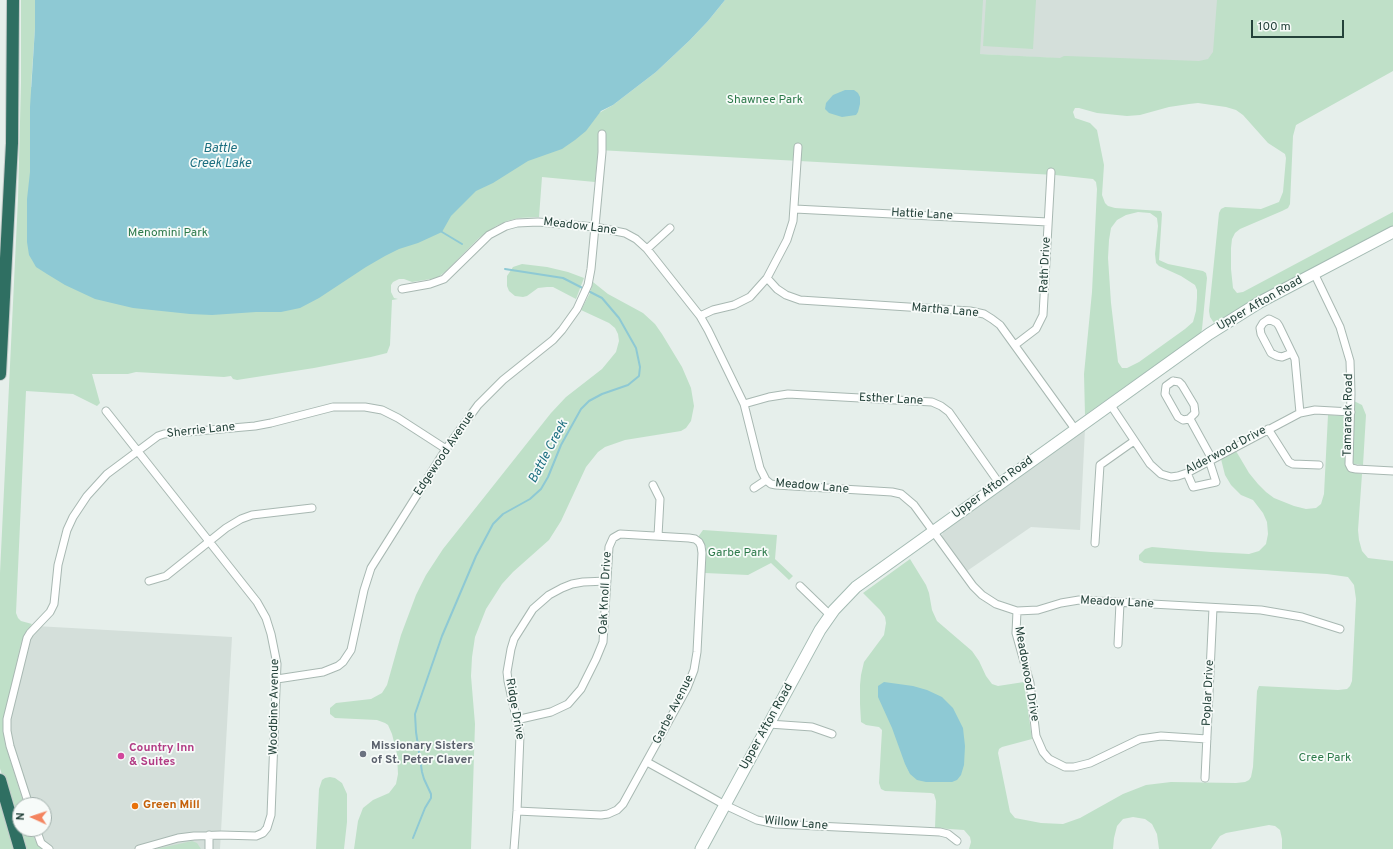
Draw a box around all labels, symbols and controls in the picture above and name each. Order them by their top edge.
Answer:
scale bar [1253,12,1346,38]
text: 100 m [1258,19,1291,35]
park label: Shawnee Park [727,94,803,108]
water label: Battle Creek Lake [189,141,251,172]
street label: Hattie Lane [891,206,953,224]
street label: Meadow Lane [542,215,618,239]
park label: Menomini Park [128,227,208,241]
street label: Rath Drive [1037,237,1055,293]
street label: Upper Afton Road [1215,274,1305,334]
street label: Martha Lane [911,301,979,321]
street label: Tamarack Road [1341,373,1357,457]
street label: Esther Lane [858,391,924,409]
street label: Edgewood Avenue [412,409,478,499]
water label: Battle Creek [526,418,572,486]
street label: Sherrie Lane [166,420,236,442]
street label: Alderwood Drive [1183,424,1269,478]
street label: Upper Afton Road [950,454,1036,522]
street label: Meadow Lane [775,477,849,497]
park label: Garbe Park [708,547,768,561]
street label: Oak Knoll Drive [597,551,615,635]
street label: Meadow Lane [1080,594,1154,612]
street label: Meadowood Drive [1011,625,1041,723]
street label: Woodbine Avenue [267,659,283,755]
street label: Poplar Drive [1200,659,1218,727]
street label: Garbe Avenue [650,673,698,747]
street label: Ridge Drive [502,677,526,741]
street label: Upper Afton Road [737,681,797,773]
place label: Missionary Sisters of St. Peter Claver [371,740,473,768]
place label: Country Inn & Suites [129,742,194,770]
marker: Missionary Sisters of St. Peter Claver [358,749,368,759]
marker: Country Inn & Suites [116,751,126,761]
park label: Cree Park [1299,752,1351,766]
north arrow [12,797,52,837]
place label: Green Mill [143,799,200,813]
marker: Green Mill [130,801,140,811]
text: N [14,812,28,821]
street label: Willow Lane [764,814,828,834]

